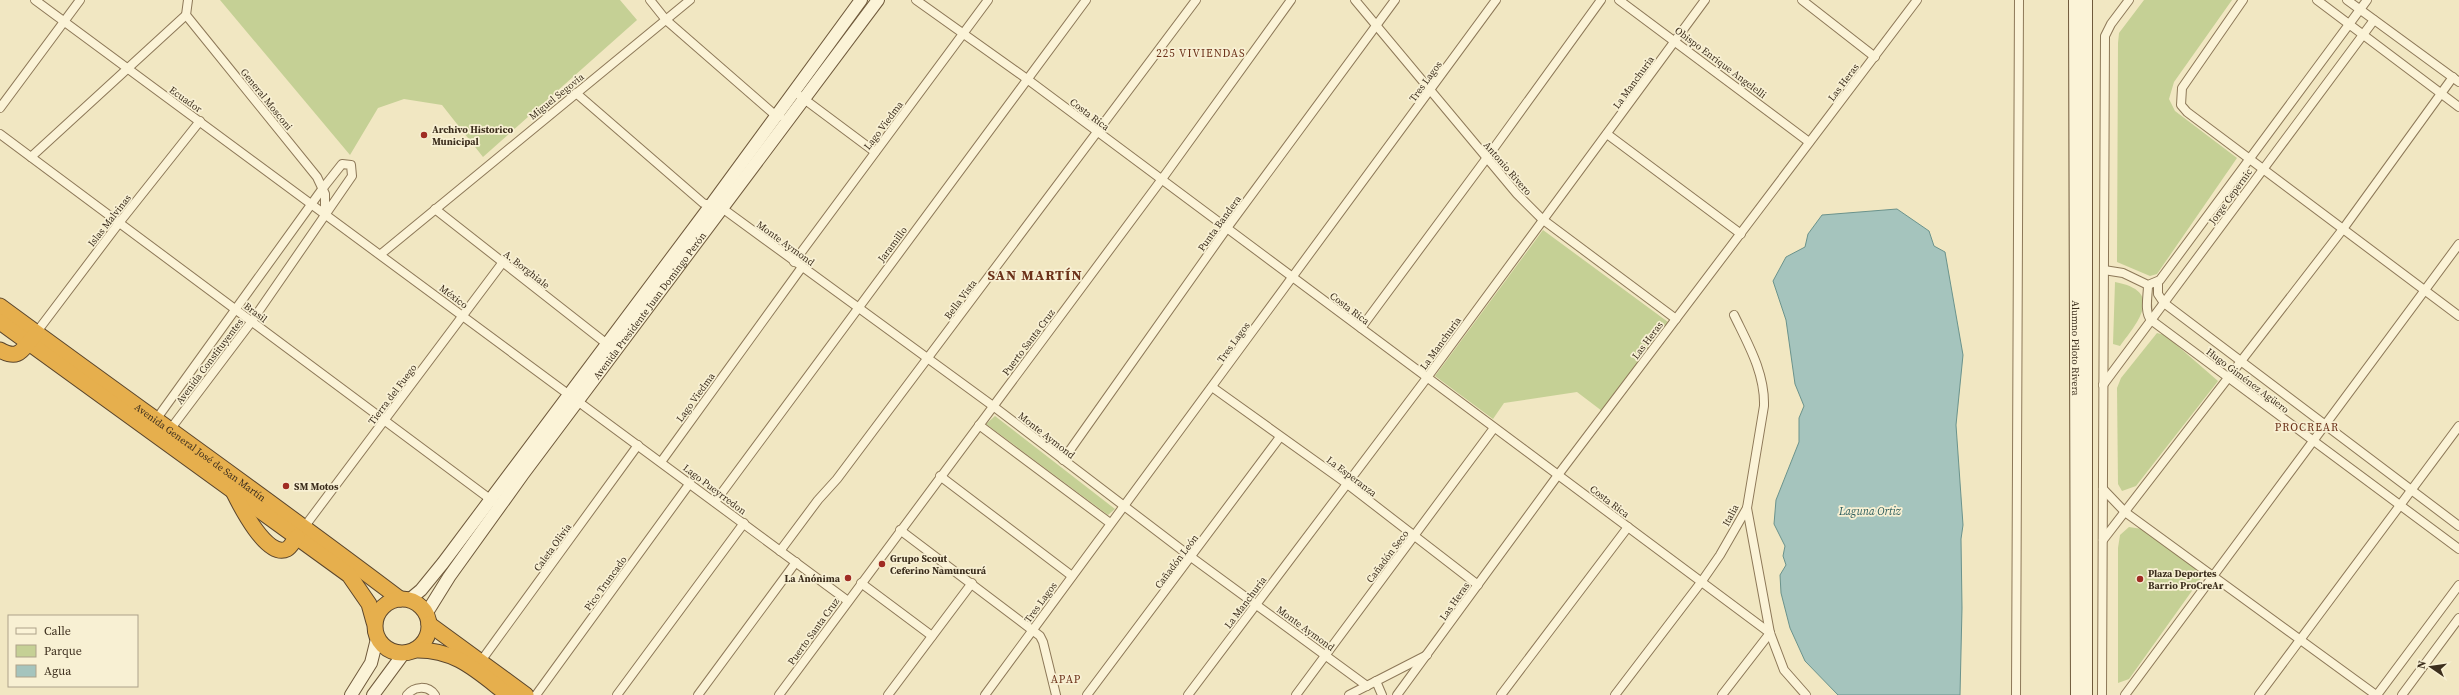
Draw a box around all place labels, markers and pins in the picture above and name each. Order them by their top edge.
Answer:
place label: Archivo Historico Municipal [432,123,514,148]
marker: Archivo Historico Municipal [419,130,429,140]
place label: SM Motos [294,480,339,493]
marker: SM Motos [281,481,291,491]
place label: Grupo Scout Ceferino Namuncurá [890,552,987,577]
marker: Grupo Scout Ceferino Namuncurá [877,559,887,569]
place label: Plaza Deportes Barrio ProCreAr [2148,567,2224,592]
place label: La Anónima [785,572,841,585]
marker: La Anónima [843,573,853,583]
marker: Plaza Deportes Barrio ProCreAr [2135,574,2145,584]

